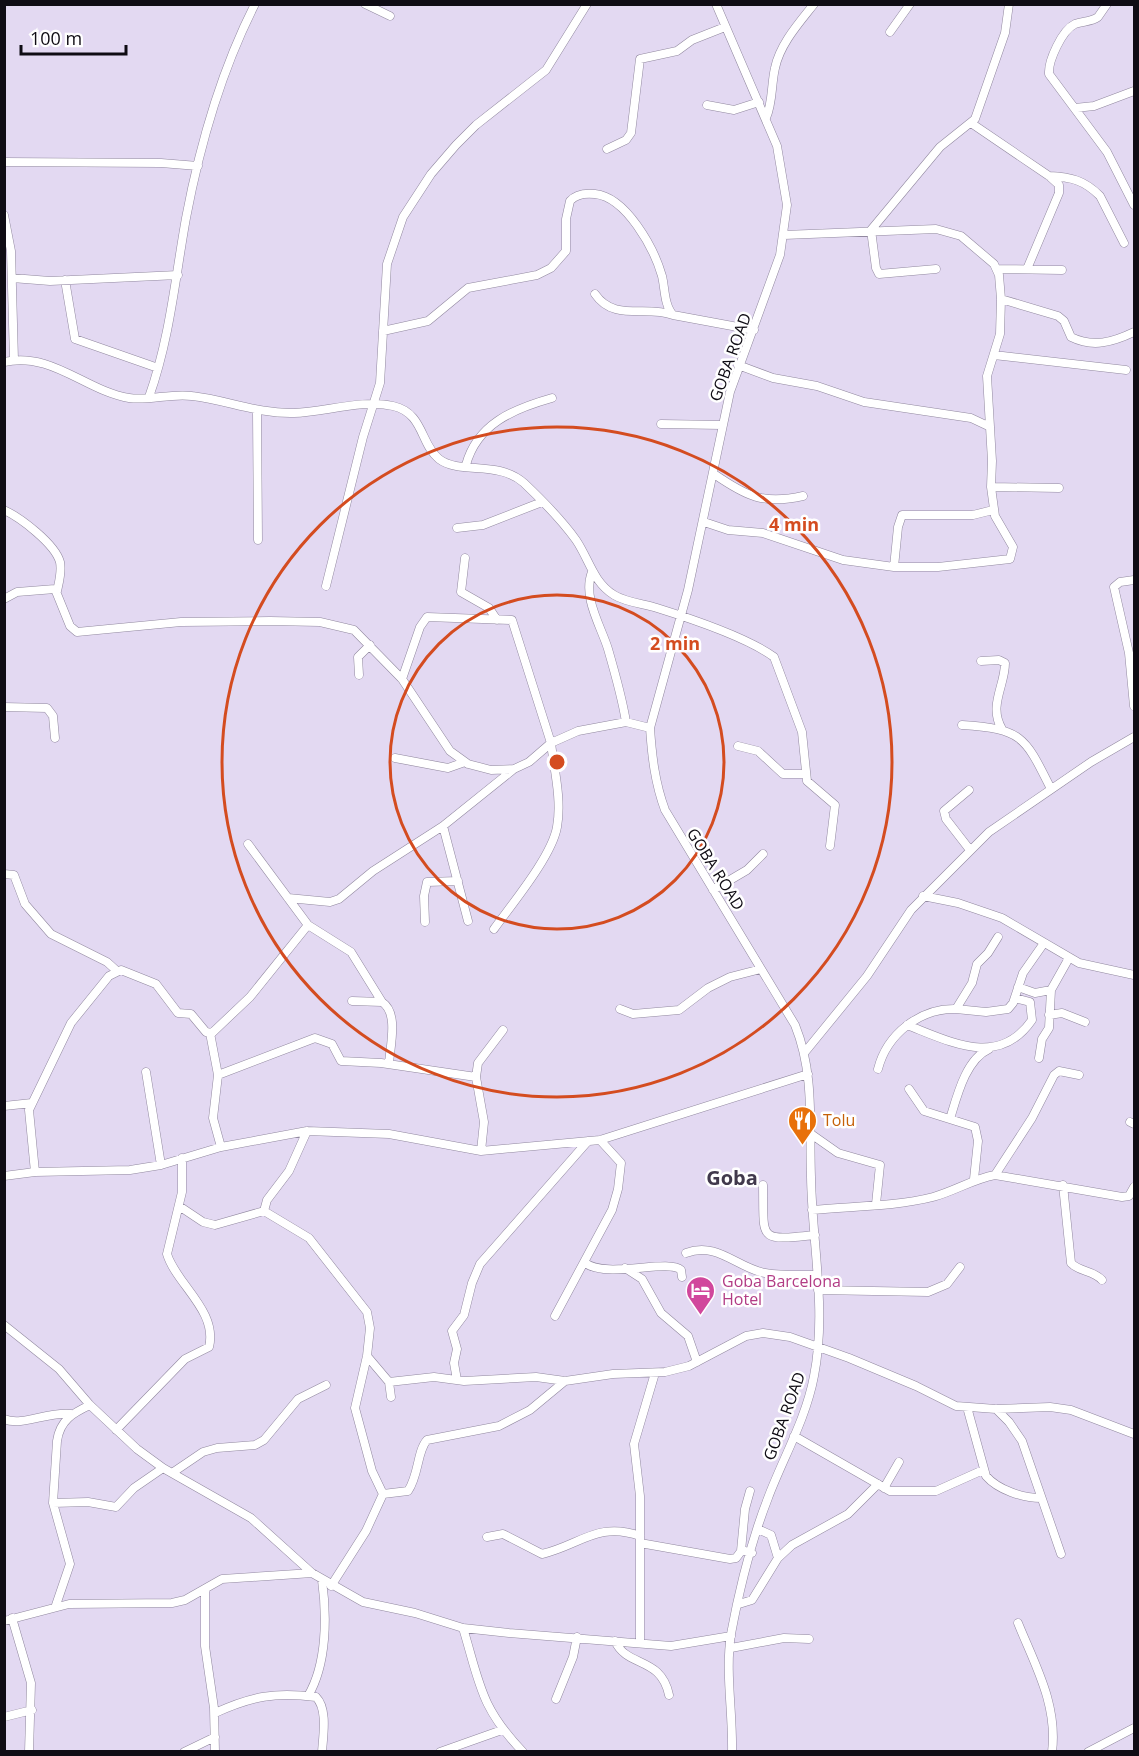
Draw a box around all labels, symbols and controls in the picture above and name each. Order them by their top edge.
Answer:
scale bar [21,18,126,56]
text: 100 m [30,26,82,50]
street label: GOBA ROAD [704,310,756,404]
text: 4 min [769,512,819,536]
text: 2 min [650,631,700,655]
centre of rings [547,752,567,772]
street label: GOBA ROAD [682,824,750,914]
restaurant icon: Tolu [786,1104,818,1146]
place label: Tolu [823,1109,855,1131]
district label: Goba [706,1164,758,1191]
place label: Goba Barcelona Hotel [722,1270,841,1310]
hotel icon: Goba Barcelona Hotel [685,1274,717,1316]
street label: GOBA ROAD [758,1369,810,1463]

